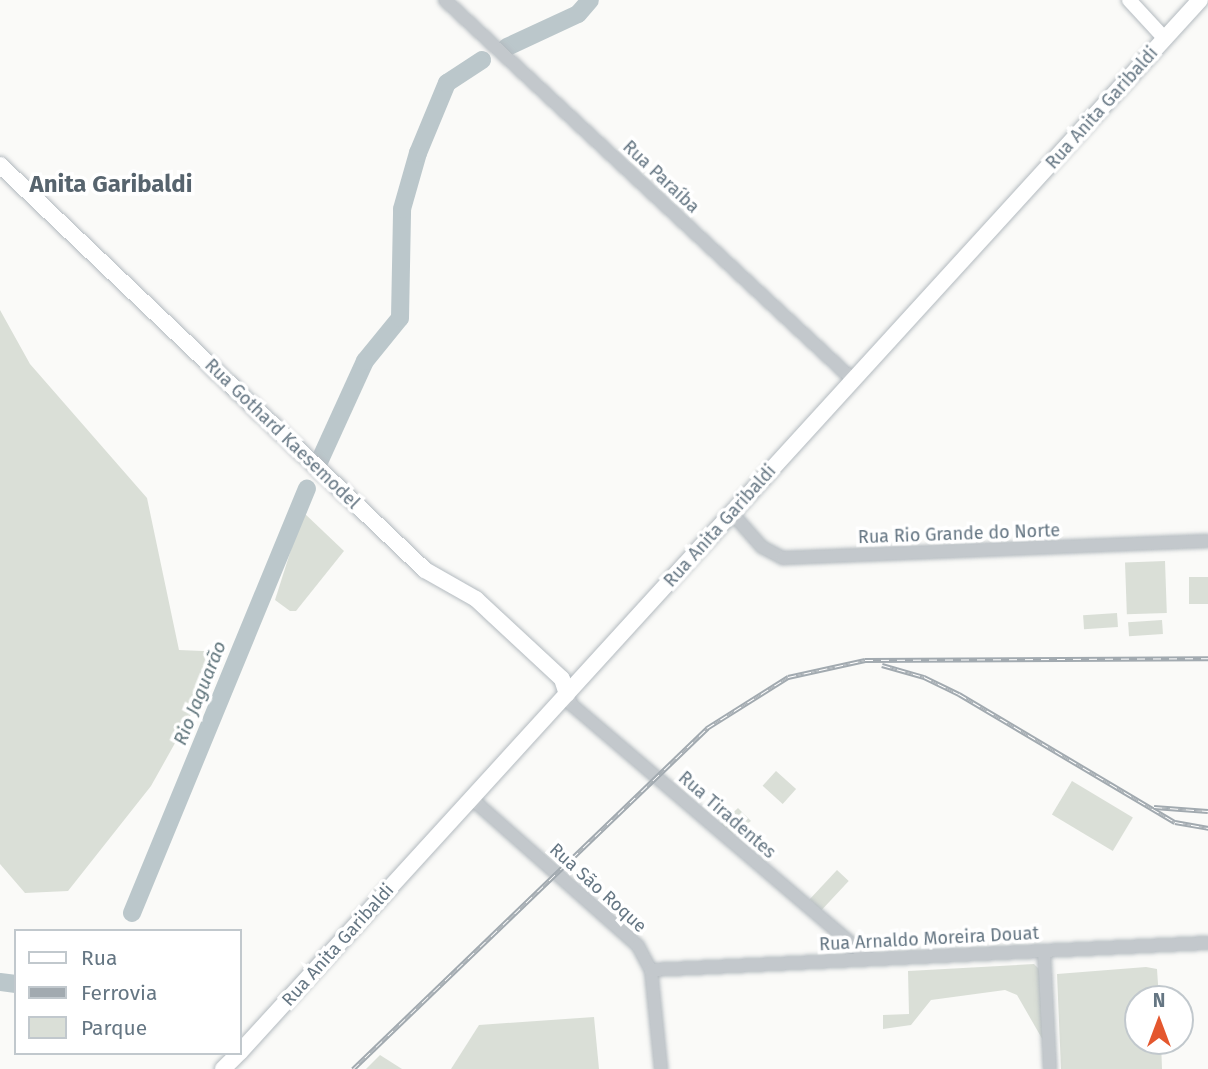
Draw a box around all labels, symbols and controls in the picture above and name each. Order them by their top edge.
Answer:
street label: Rua Anita Garibaldi [1041,42,1163,174]
street label: Rua Paraíba [618,136,704,218]
district label: Anita Garibaldi [30,171,192,199]
street label: Rua Gothard Kaesemodel [200,354,364,514]
street label: Rua Anita Garibaldi [659,460,781,592]
street label: Rua Rio Grande do Norte [857,520,1061,548]
water label: Rio Jaguarão [169,638,231,748]
street label: Rua Tiradentes [674,767,780,863]
street label: Rua São Roque [545,839,651,937]
street label: Rua Anita Garibaldi [277,879,399,1011]
street label: Rua Arnaldo Moreira Douat [819,922,1039,956]
legend [14,929,242,1055]
text: Rua [81,945,117,971]
text: Ferrovia [81,980,157,1006]
north arrow [1124,985,1194,1055]
text: N [1153,989,1165,1012]
text: Parque [81,1015,147,1041]

